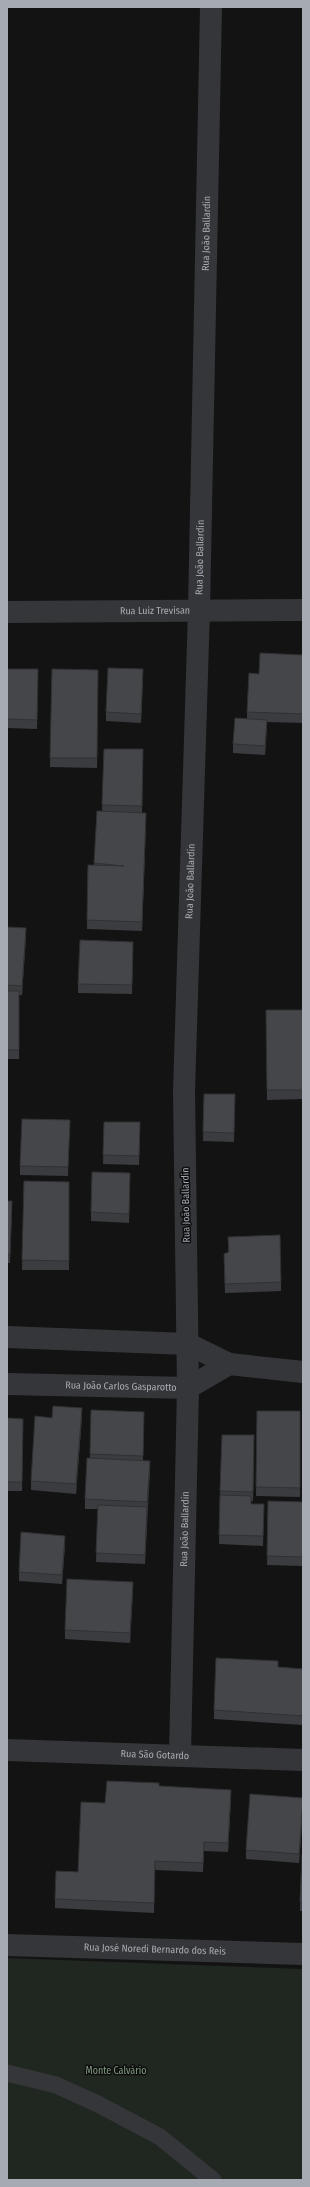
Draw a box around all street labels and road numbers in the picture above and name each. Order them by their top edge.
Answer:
street label: Rua João Ballardin [200,196,213,271]
street label: Rua João Ballardin [193,520,207,595]
street label: Rua Luiz Trevisan [120,605,190,617]
street label: Rua João Ballardin [183,843,198,919]
street label: Rua João Ballardin [179,1167,193,1243]
street label: Rua João Carlos Gasparotto [65,1379,177,1394]
street label: Rua João Ballardin [178,1491,192,1567]
street label: Rua São Gotardo [121,1748,189,1762]
street label: Rua José Noredi Bernardo dos Reis [84,1941,226,1958]

